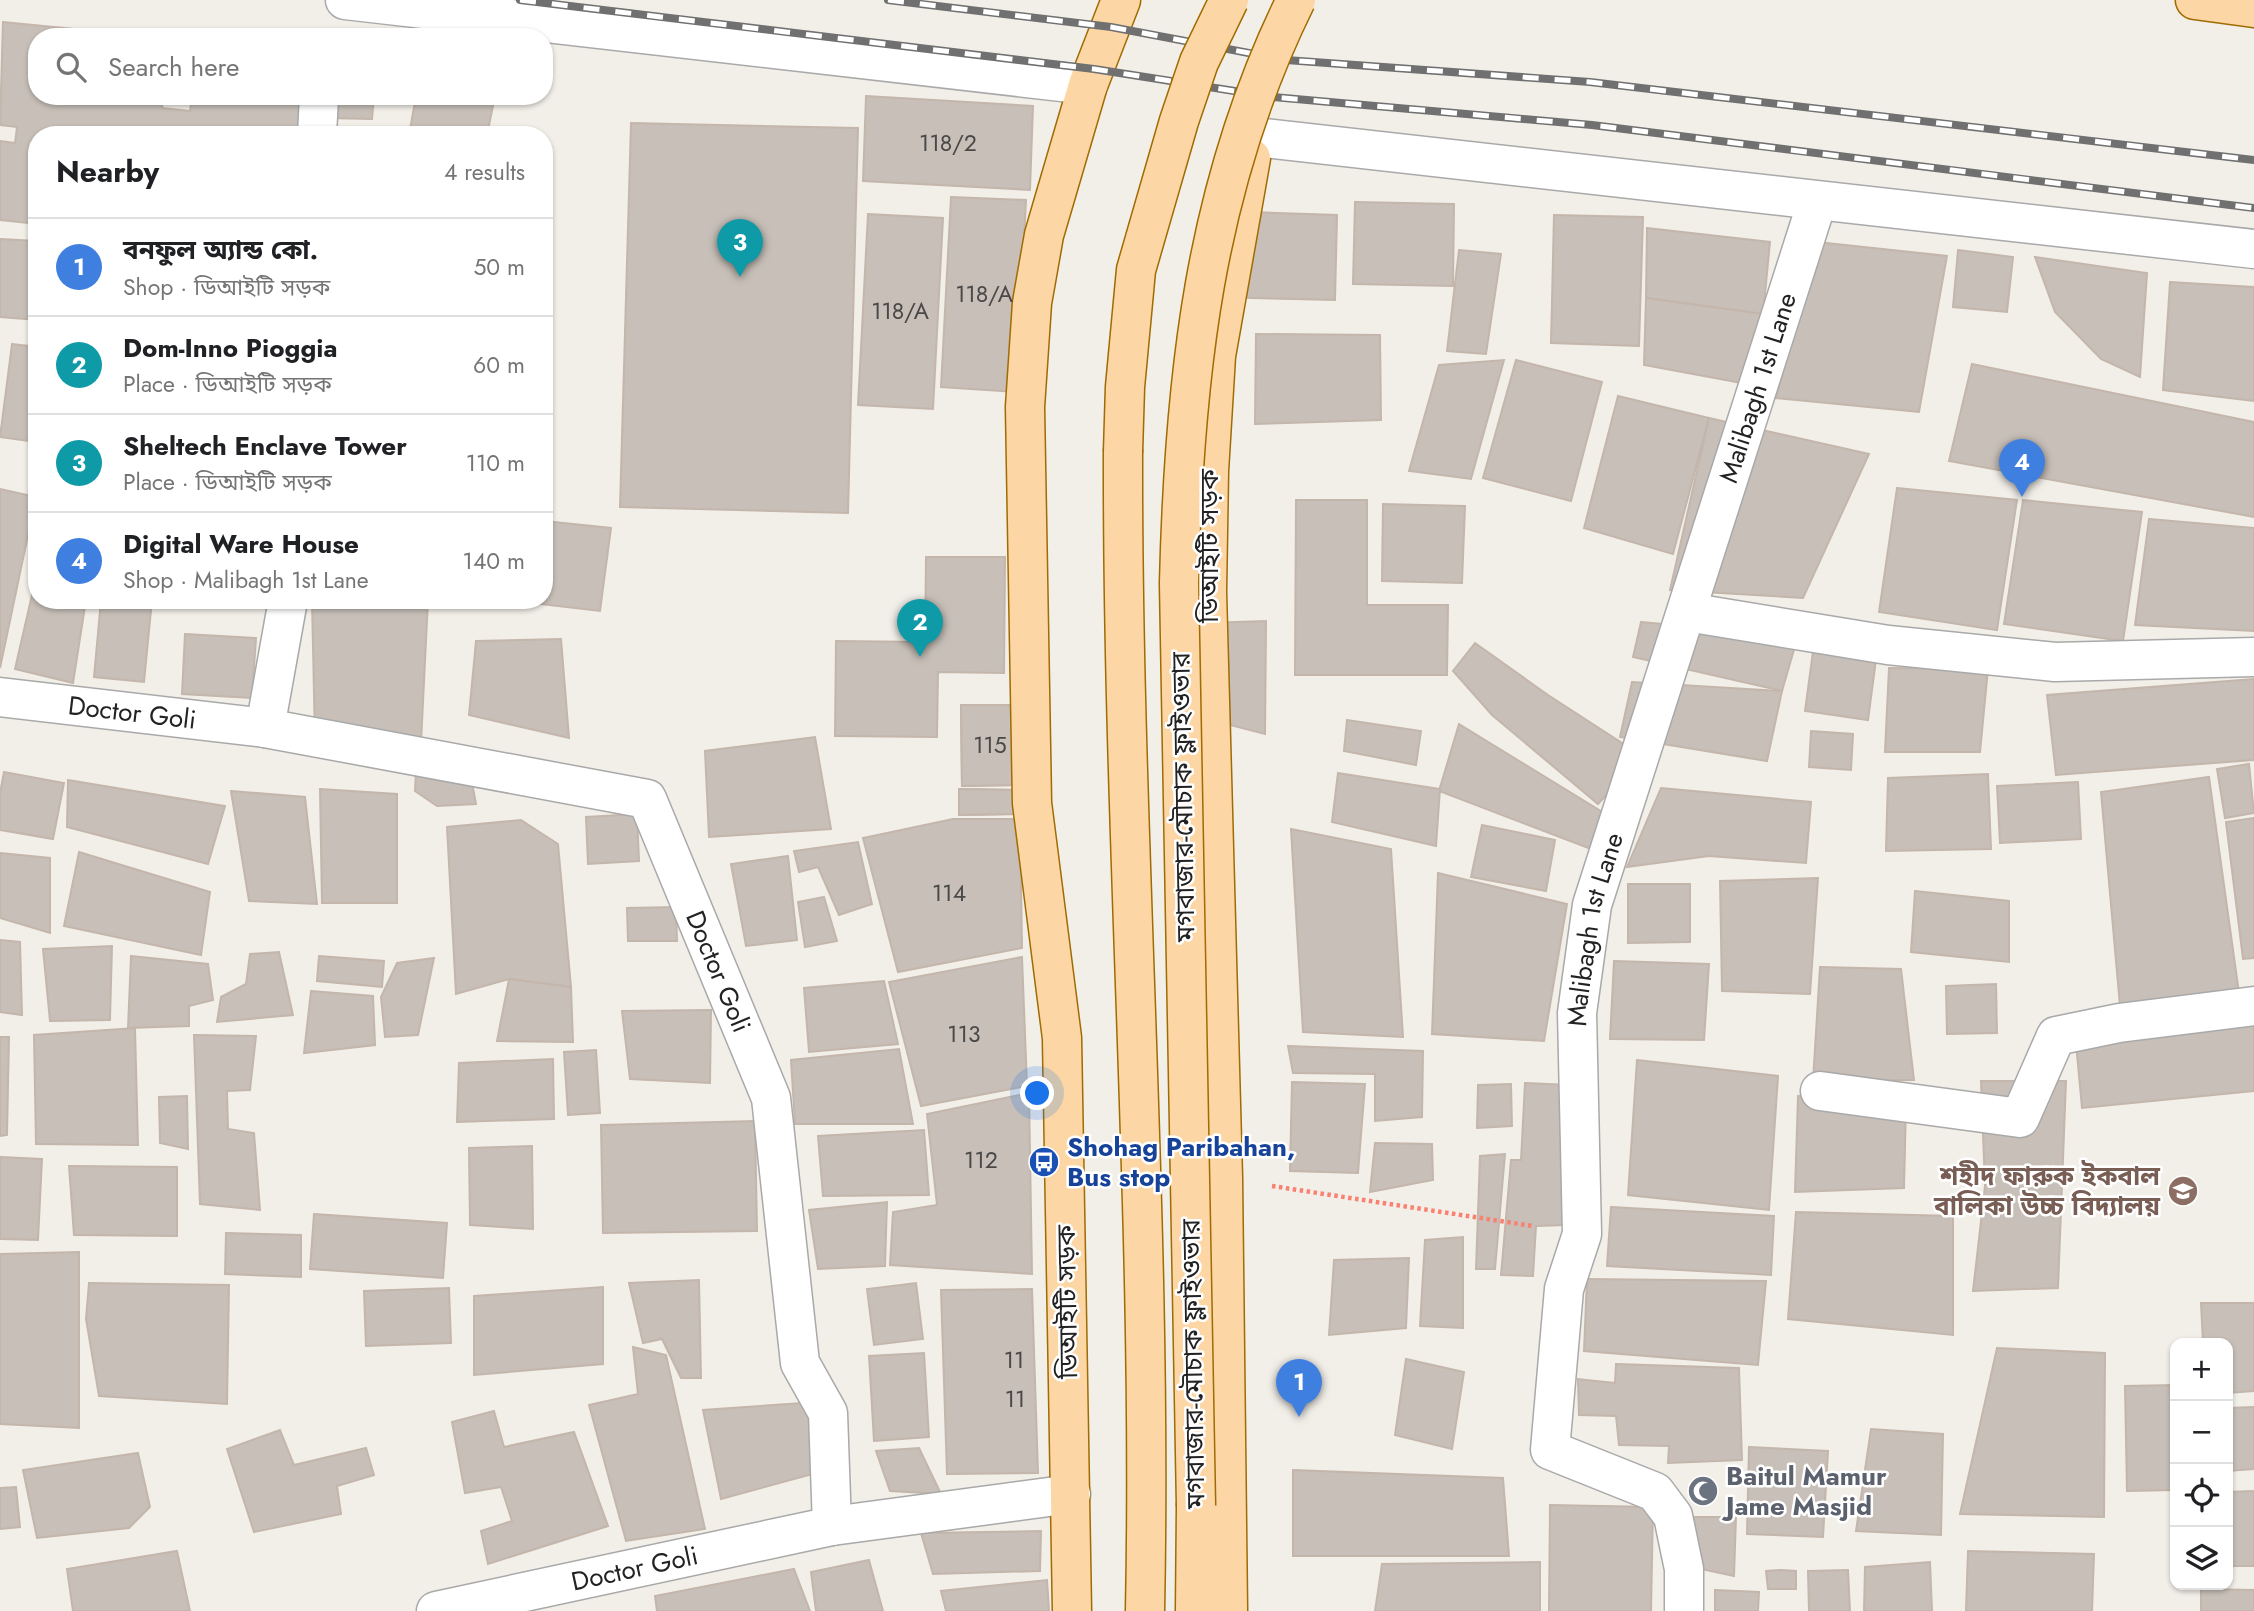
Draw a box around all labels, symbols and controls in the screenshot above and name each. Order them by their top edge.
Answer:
search box [28,28,553,105]
icon: search [52,48,90,86]
text: Search here [108,48,240,86]
house number: 118/2 [919,126,977,160]
text: Nearby [56,150,159,193]
text: 4 results [444,155,525,189]
pin: 3 [717,219,763,277]
text: বনফুল অ্যান্ড কো. [123,231,318,269]
text: 1 [73,250,85,284]
text: 50 m [473,250,525,284]
text: Shop · ডিআইটি সড়ক [123,270,330,304]
house number: 118/A [955,277,1014,311]
street label: Malibagh 1st Lane [1709,288,1806,487]
house number: 118/A [871,294,930,328]
text: Dom-Inno Pioggia [123,329,337,367]
text: 2 [71,348,87,382]
text: 60 m [473,348,525,382]
text: Place · ডিআইটি সড়ক [123,367,332,401]
text: Sheltech Enclave Tower [123,427,407,465]
pin: 4 [1999,439,2045,497]
text: 3 [72,446,86,480]
text: 110 m [466,446,525,480]
text: Place · ডিআইটি সড়ক [123,465,332,499]
street label: ডিআইটি সড়ক [1190,468,1228,624]
text: Digital Ware House [123,525,359,563]
text: 4 [71,544,87,578]
text: 140 m [463,544,525,578]
text: Shop · Malibagh 1st Lane [123,563,369,597]
pin: 2 [897,599,943,657]
street label: মগবাজার-মৌচাক ফ্লাইওভার [1161,651,1205,943]
street label: Doctor Goli [66,686,198,739]
house number: 115 [973,728,1007,762]
street label: Malibagh 1st Lane [1558,828,1633,1027]
house number: 114 [932,876,966,910]
street label: Doctor Goli [676,905,761,1038]
house number: 113 [947,1017,981,1051]
your location [1020,1076,1054,1110]
place label: Shohag Paribahan, Bus stop [1067,1128,1295,1196]
house number: 112 [964,1143,998,1177]
bus stop icon: Shohag Paribahan, Bus stop [1027,1145,1061,1179]
place label: শহীদ ফারুক ইকবাল বালিকা উচ্চ বিদ্যালয় [1933,1157,2161,1225]
school or university icon: শহীদ ফারুক ইকবাল বালিকা উচ্চ বিদ্যালয় [2166,1174,2200,1208]
street label: মগবাজার-মৌচাক ফ্লাইওভার [1171,1218,1215,1510]
street label: ডিআইটি সড়ক [1047,1224,1087,1380]
map controls [2170,1338,2233,1590]
button: + [2170,1338,2233,1401]
house number: 11 [1004,1343,1024,1377]
pin: 1 [1276,1359,1322,1417]
house number: 11 [1005,1382,1025,1416]
button: − [2170,1401,2233,1464]
place label: Baitul Mamur Jame Masjid [1721,1457,1887,1525]
button: locate [2170,1464,2233,1527]
mosque icon: Baitul Mamur Jame Masjid [1686,1474,1720,1508]
button: layers [2170,1527,2233,1590]
street label: Doctor Goli [568,1536,701,1600]

